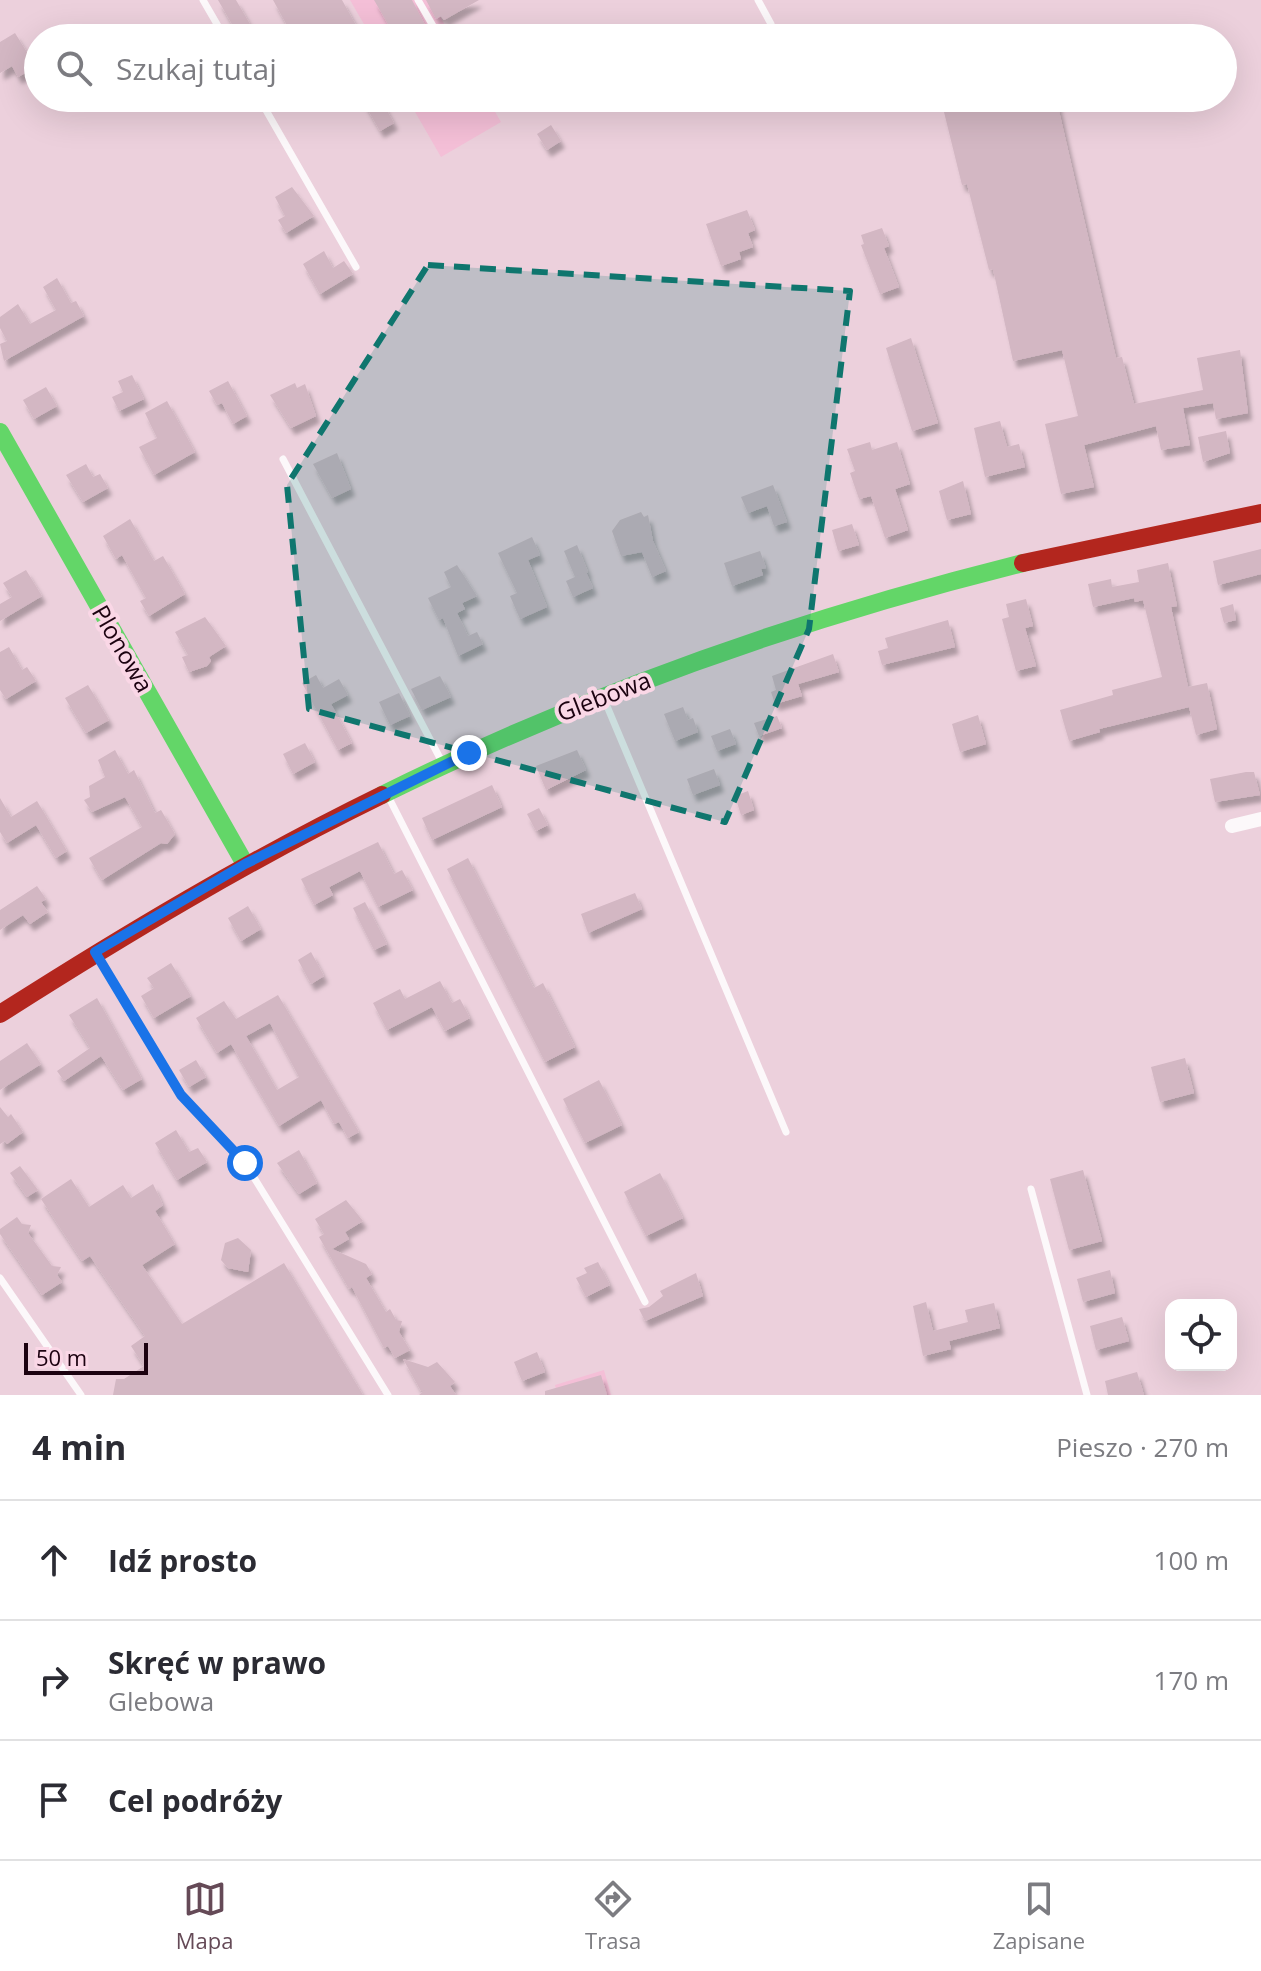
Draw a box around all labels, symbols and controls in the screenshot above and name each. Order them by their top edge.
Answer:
search box [24,24,1237,112]
icon: search [52,46,96,90]
text: Szukaj tutaj [116,48,277,89]
street label: Plonowa [85,598,162,698]
street label: Glebowa [552,663,655,729]
route end [451,735,487,771]
route start [227,1145,263,1181]
map controls [1165,1299,1237,1371]
button: locate [1165,1299,1237,1371]
scale bar [24,1339,148,1375]
text: 50 m [36,1342,87,1372]
text: 4 min [32,1424,126,1470]
text: Pieszo · 270 m [1056,1429,1229,1465]
icon: ahead [32,1538,76,1582]
text: Idź prosto [108,1540,257,1581]
text: 100 m [1154,1542,1229,1578]
text: Skręć w prawo [108,1642,326,1683]
icon: right [32,1658,76,1702]
text: 170 m [1154,1662,1229,1698]
text: Glebowa [108,1683,214,1719]
icon: arrive [32,1778,76,1822]
text: Cel podróży [108,1780,282,1821]
tab: Mapa [176,1877,234,1955]
tab: Trasa [585,1877,641,1955]
tab: Zapisane [993,1877,1085,1955]

